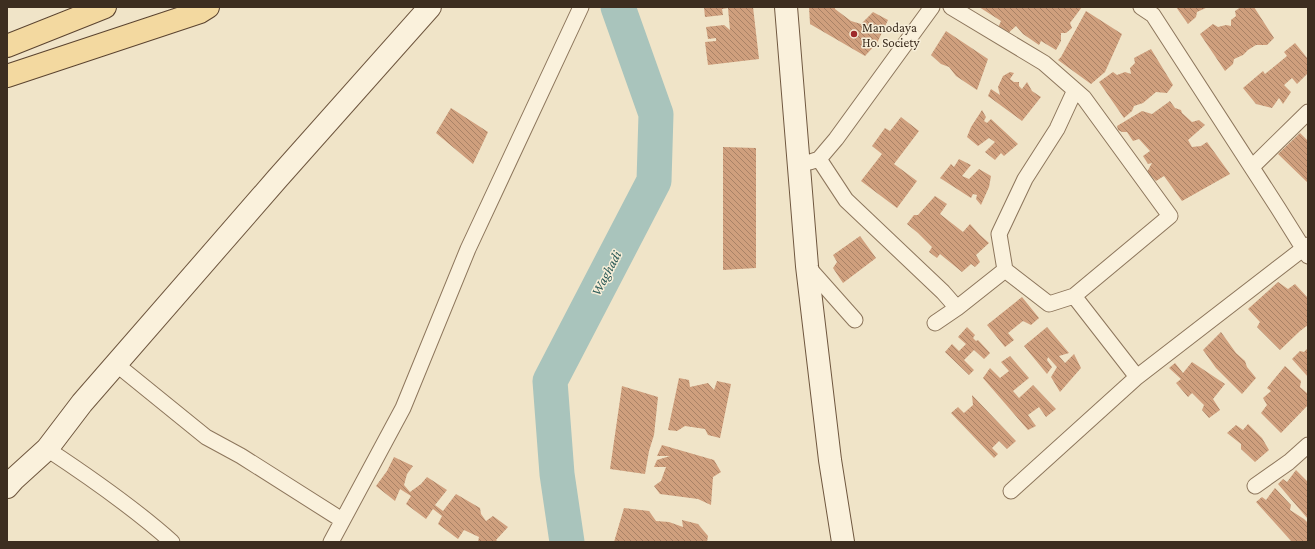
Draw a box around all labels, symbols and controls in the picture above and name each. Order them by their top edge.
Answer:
place label: Manodaya Ho. Society [862,20,920,50]
marker: Manodaya Ho. Society [849,29,859,39]
water label: Waghadi [587,248,625,298]

